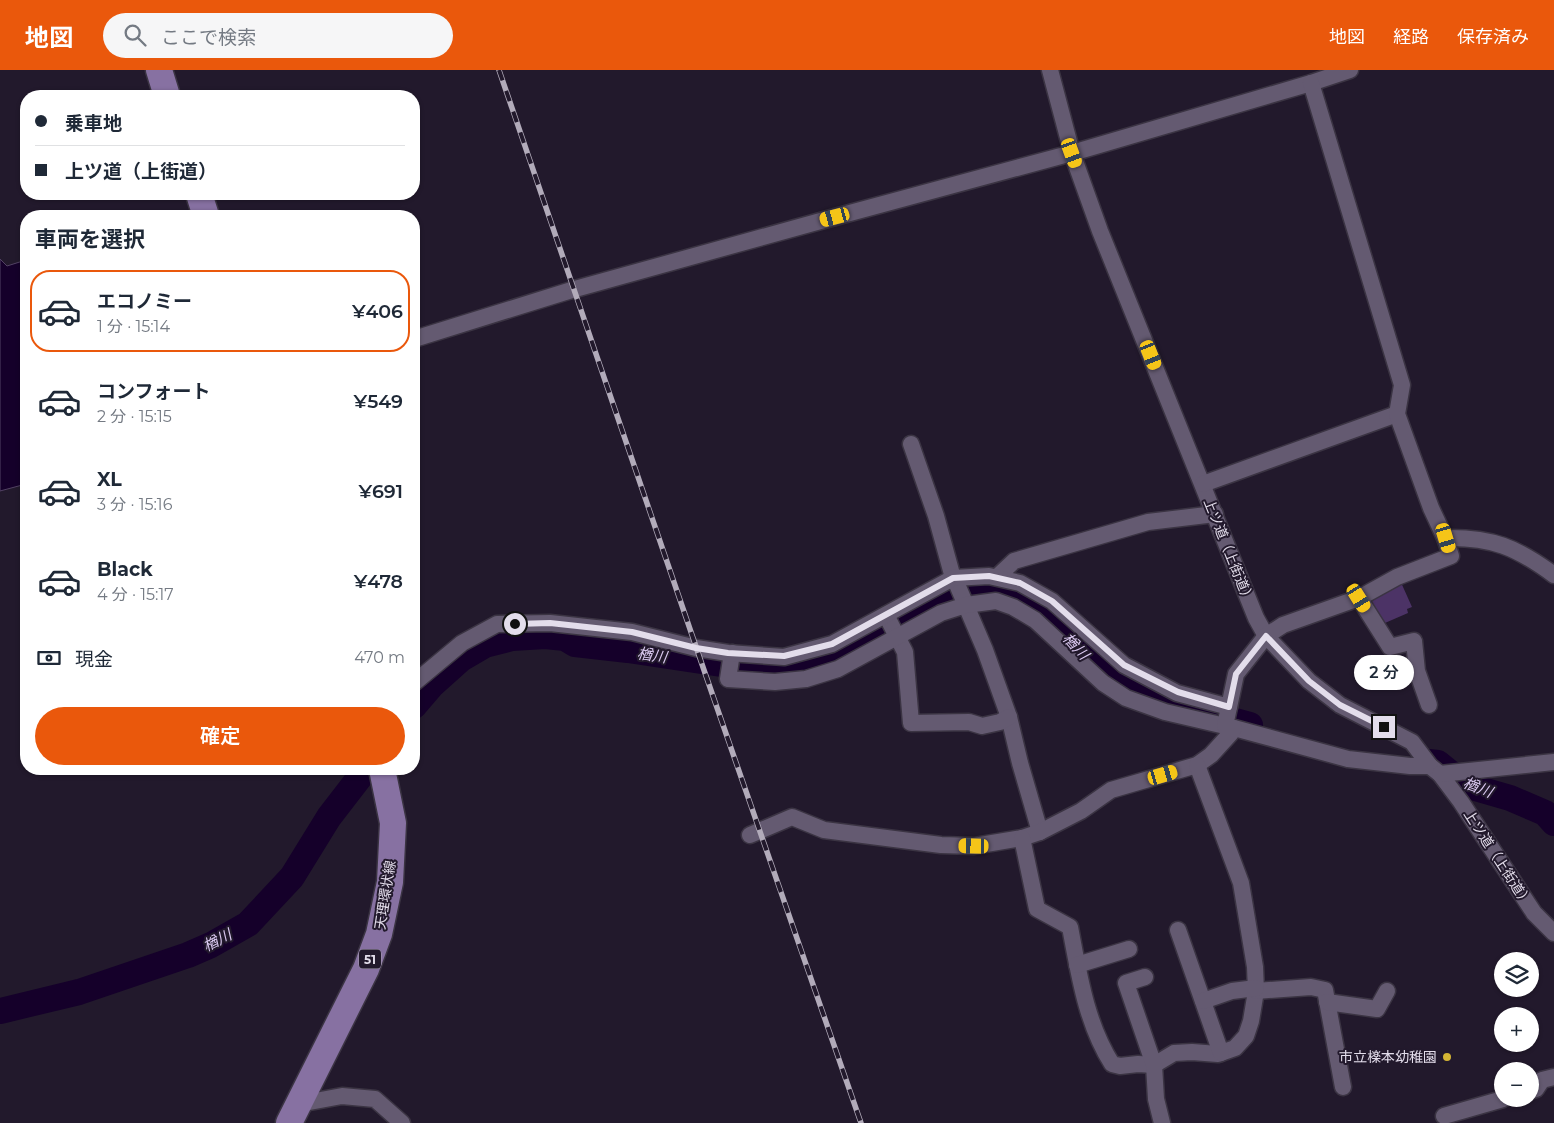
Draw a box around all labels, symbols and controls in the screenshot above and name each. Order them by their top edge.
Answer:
search box [103,13,453,58]
icon: search [121,21,149,49]
text: 地図 [25,23,73,52]
text: ここで検索 [161,26,256,49]
text: 地図 [1329,26,1365,48]
text: 経路 [1393,26,1429,48]
text: 保存済み [1457,26,1529,48]
text: 乗車地 [65,112,122,135]
car [1059,136,1084,170]
text: 上ツ道（上街道） [65,160,217,183]
car [818,206,851,228]
text: 車両を選択 [35,226,145,253]
icon: car [37,289,82,334]
text: エコノミー [97,290,192,313]
text: ¥406 [352,300,403,323]
text: 1 分 · 15:14 [97,317,170,336]
car [1138,338,1163,372]
icon: car [37,379,82,424]
text: コンフォート [97,380,210,403]
text: ¥549 [353,390,403,413]
text: 2 分 · 15:15 [97,407,172,426]
text: XL [97,468,122,491]
icon: car [37,469,82,514]
text: ¥691 [358,480,403,503]
text: 3 分 · 15:16 [97,495,172,514]
street label: 上ツ道（上街道） [1200,496,1258,606]
car [1434,521,1457,555]
text: Black [97,558,153,581]
icon: car [37,559,82,604]
text: ¥478 [354,570,403,593]
car [1344,581,1373,615]
text: 4 分 · 15:17 [97,585,174,604]
route start [504,613,526,635]
water label: 楢川 [1059,629,1095,665]
icon: cash [35,644,63,672]
water label: 楢川 [636,644,670,667]
text: 現金 [75,648,113,671]
text: 470 m [354,648,405,667]
callout: 2 分 [1354,654,1414,690]
text: 2 分 [1369,663,1399,682]
button: 確定 [35,707,405,765]
route end [1373,716,1395,738]
car [1146,764,1179,786]
water label: 楢川 [1461,773,1497,802]
street label: 上ツ道（上街道） [1460,806,1536,910]
car [958,838,989,854]
street label: 天理環状線 [371,859,399,931]
water label: 楢川 [199,924,236,955]
road number: 51 [359,950,381,969]
map controls [1494,952,1539,1107]
button: layers [1494,952,1539,997]
button: + [1494,1007,1539,1052]
place label: 市立檪本幼稚園 [1339,1048,1437,1066]
marker: 市立檪本幼稚園 [1441,1051,1453,1063]
button: − [1494,1062,1539,1107]

